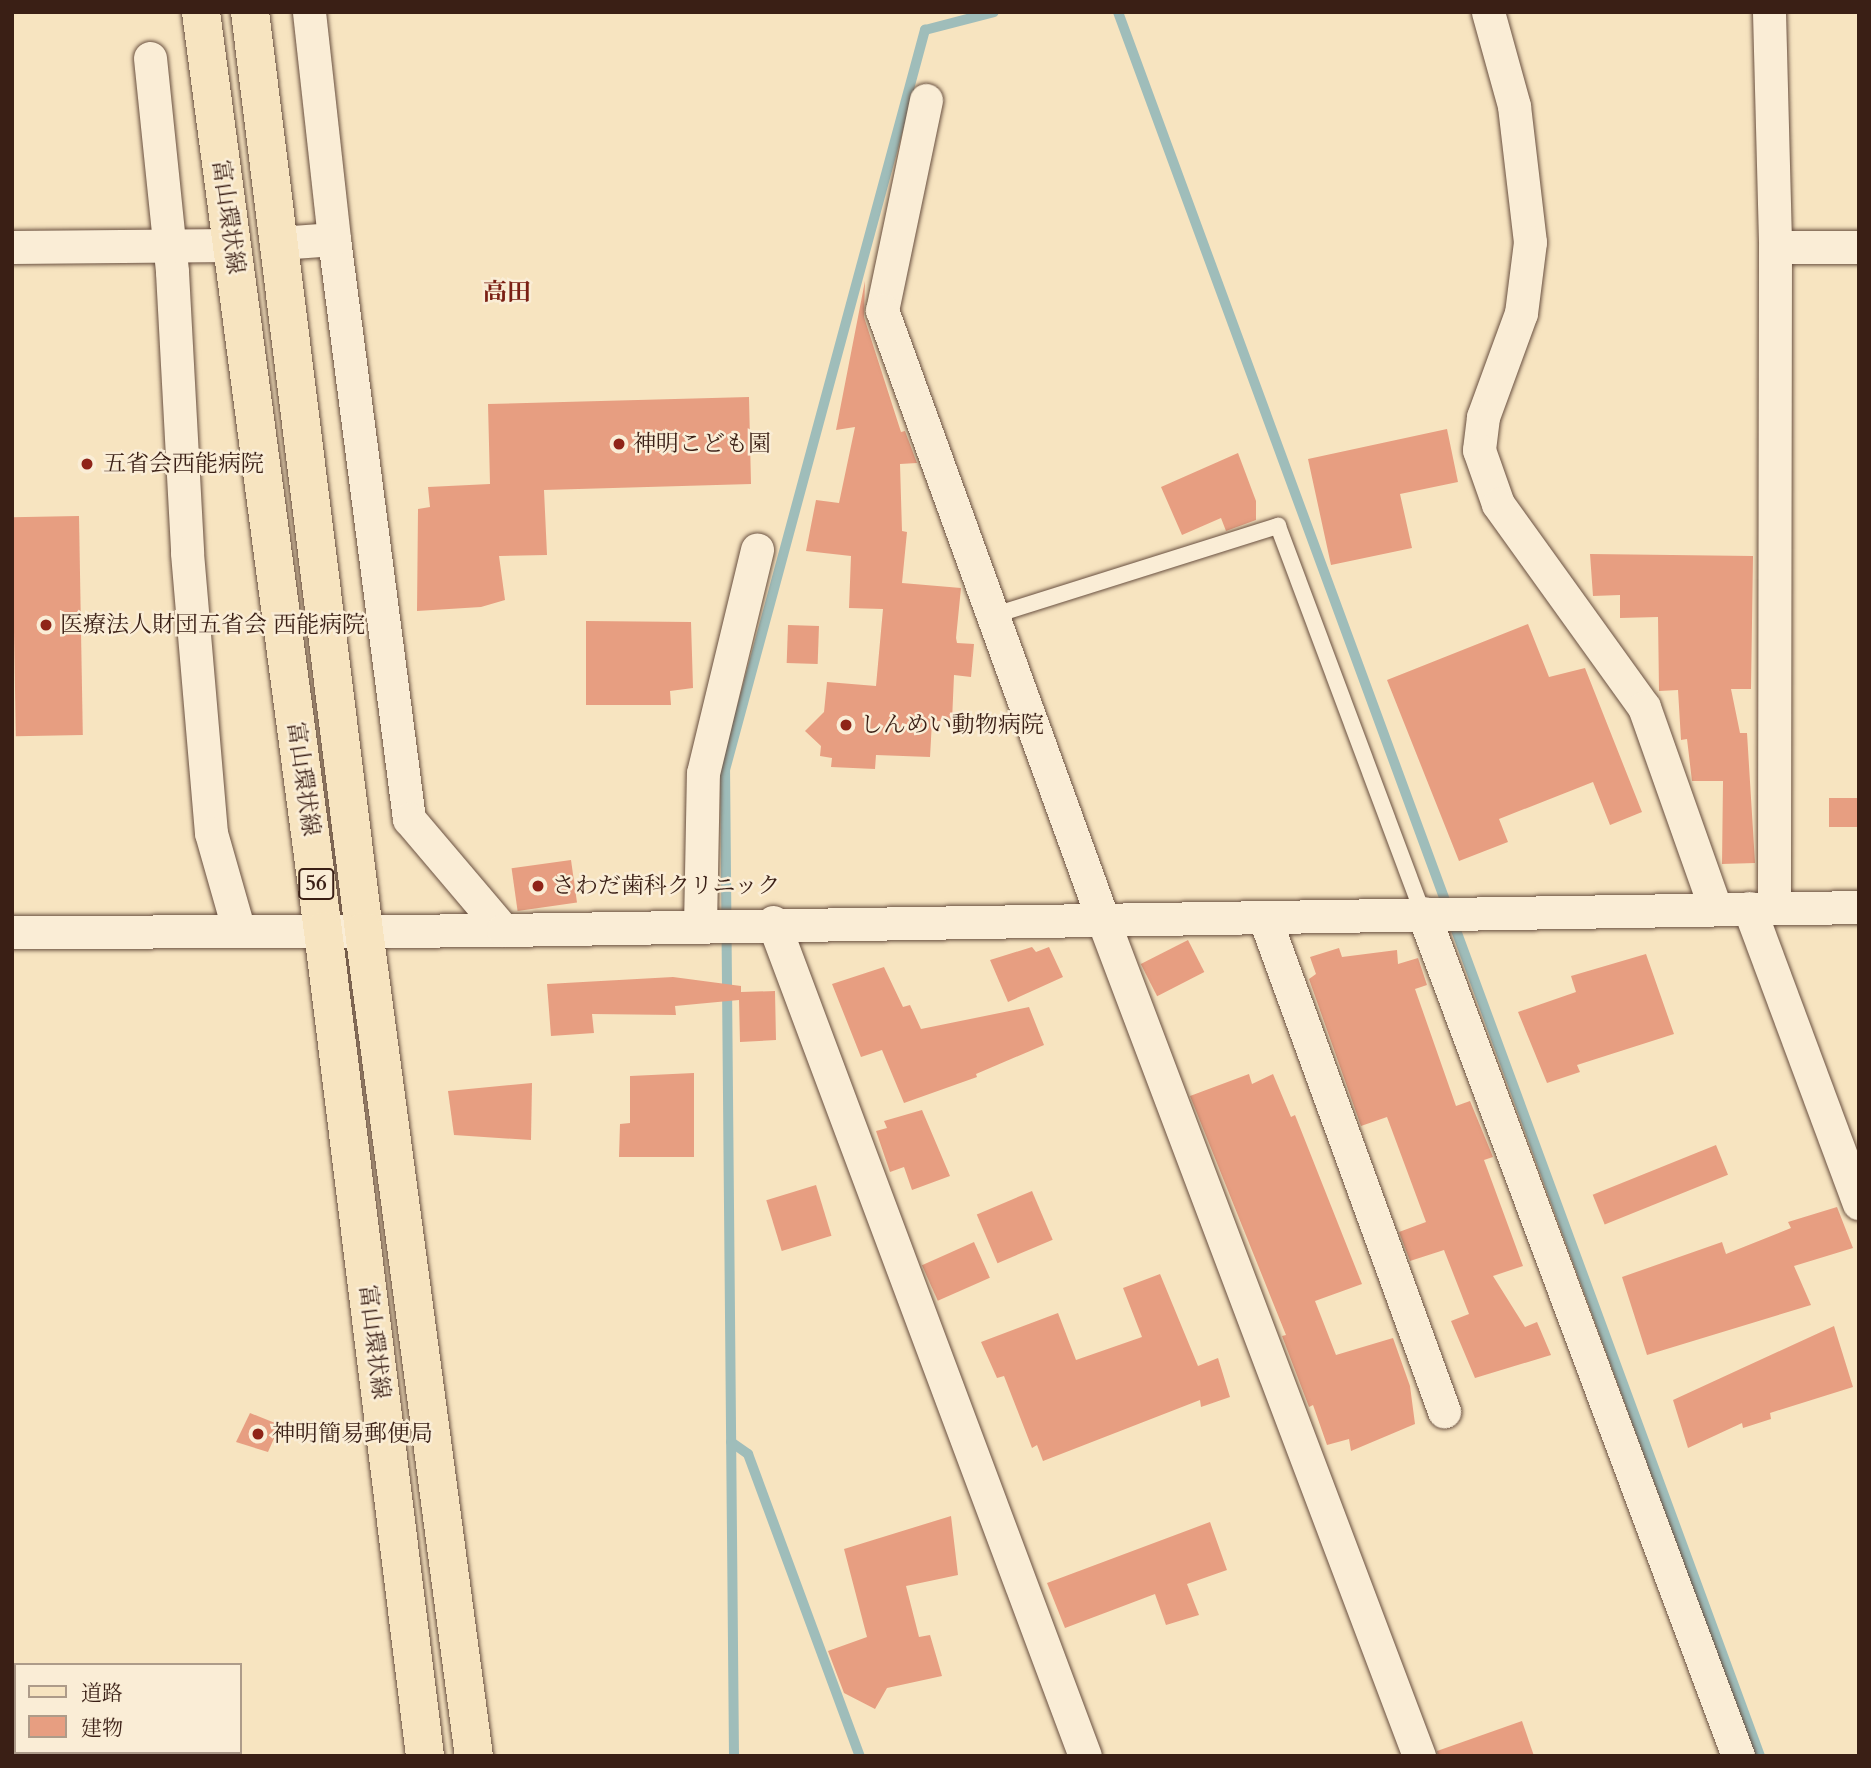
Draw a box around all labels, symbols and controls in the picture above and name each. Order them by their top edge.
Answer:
street label: 富山環状線 [206,158,250,276]
district label: 高田 [483,279,531,307]
place label: 神明こども園 [633,430,771,458]
marker: 神明こども園 [611,436,627,452]
place label: 五省会西能病院 [103,450,264,478]
marker: 五省会西能病院 [77,454,97,474]
place label: 医療法人財団五省会 西能病院 [60,611,365,639]
marker: 医療法人財団五省会 西能病院 [38,617,54,633]
place label: しんめい動物病院 [860,711,1044,739]
marker: しんめい動物病院 [838,717,854,733]
street label: 富山環状線 [281,720,325,838]
road number: 56 [297,866,335,902]
place label: さわだ歯科クリニック [552,872,782,900]
marker: さわだ歯科クリニック [530,878,546,894]
street label: 富山環状線 [353,1283,395,1401]
place label: 神明簡易郵便局 [272,1420,433,1448]
marker: 神明簡易郵便局 [250,1426,266,1442]
legend [14,1663,242,1754]
text: 道路 [81,1679,123,1708]
text: 建物 [81,1714,123,1743]

